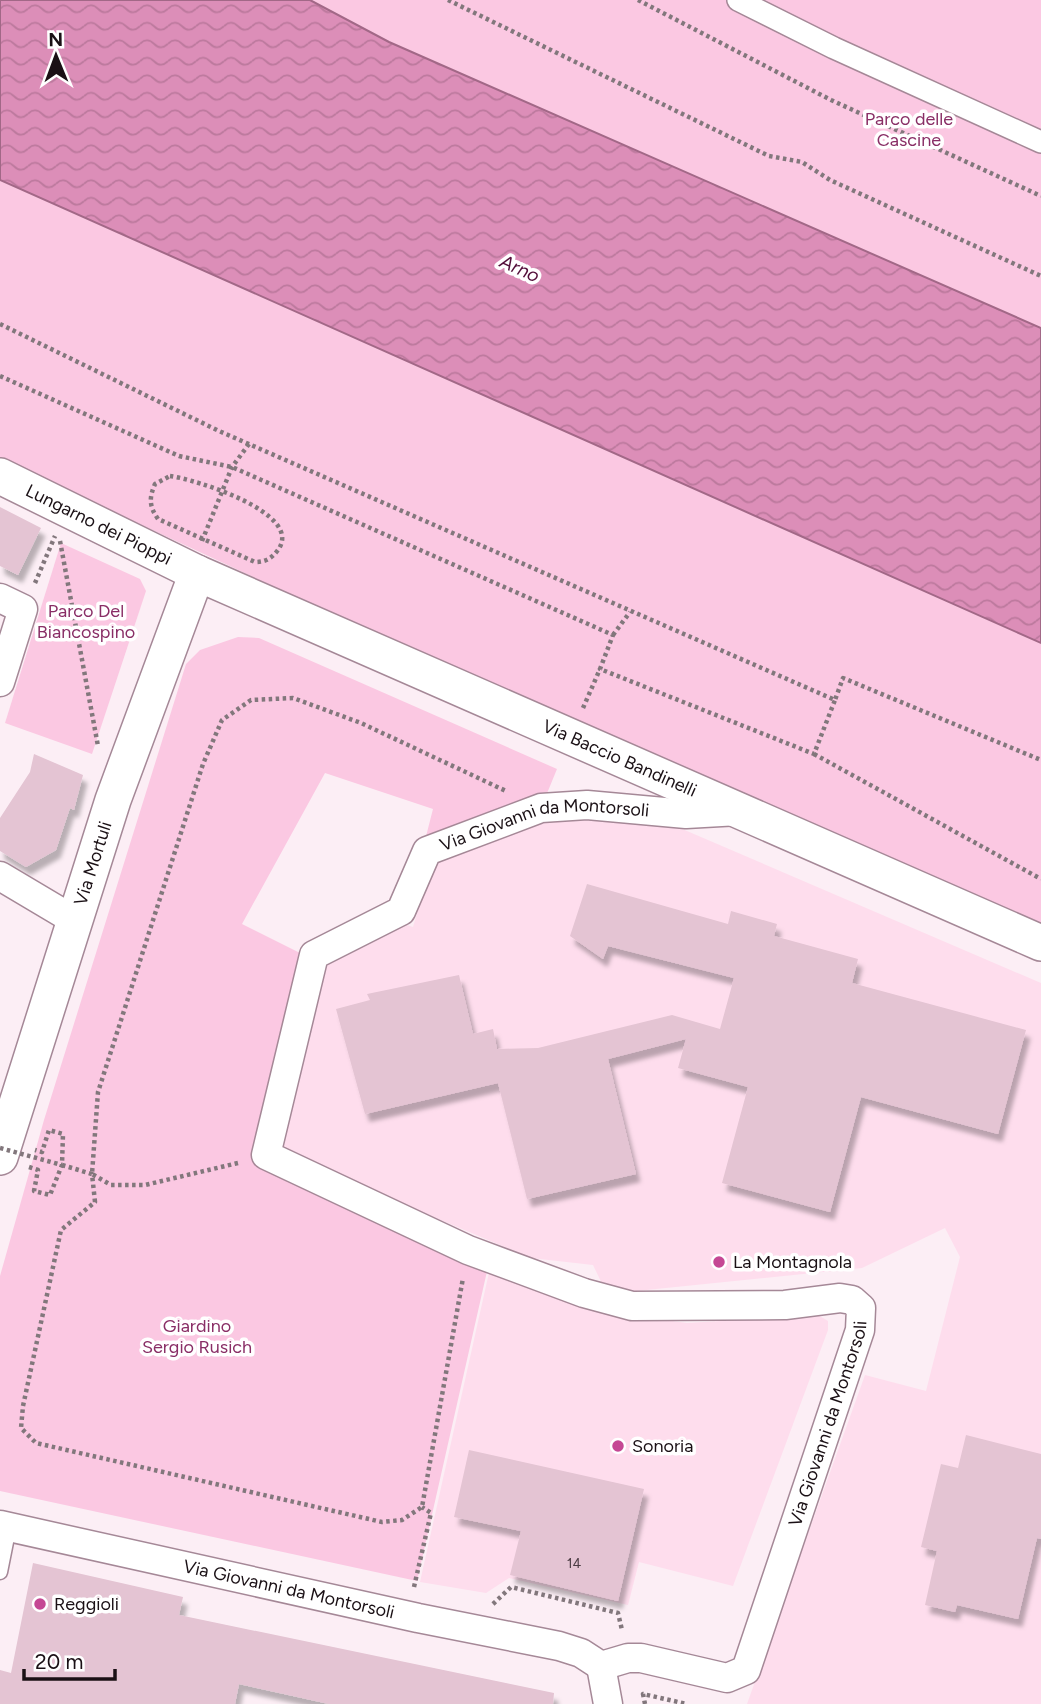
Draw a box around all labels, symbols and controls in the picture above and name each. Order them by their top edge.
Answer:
north arrow [21,21,91,91]
text: N [48,28,63,51]
park label: Parco delle Cascine [865,108,953,151]
water label: Arno [495,249,543,287]
street label: Lungarno dei Pioppi [22,479,175,570]
park label: Parco Del Biancospino [37,600,135,643]
street label: Via Baccio Bandinelli [539,715,700,802]
street label: Via Giovanni da Montorsoli [437,794,650,856]
street label: Via Mortuli [69,819,117,908]
place label: La Montagnola [733,1251,852,1273]
marker: La Montagnola [711,1254,727,1270]
park label: Giardino Sergio Rusich [142,1315,252,1358]
street label: Via Giovanni da Montorsoli [784,1320,871,1529]
place label: Sonoria [632,1435,693,1457]
marker: Sonoria [610,1438,626,1454]
street label: Via Giovanni da Montorsoli [181,1555,397,1623]
house number: 14 [567,1555,582,1572]
place label: Reggioli [54,1593,119,1615]
marker: Reggioli [32,1596,48,1612]
scale bar [24,1638,116,1682]
text: 20 m [35,1649,83,1674]

